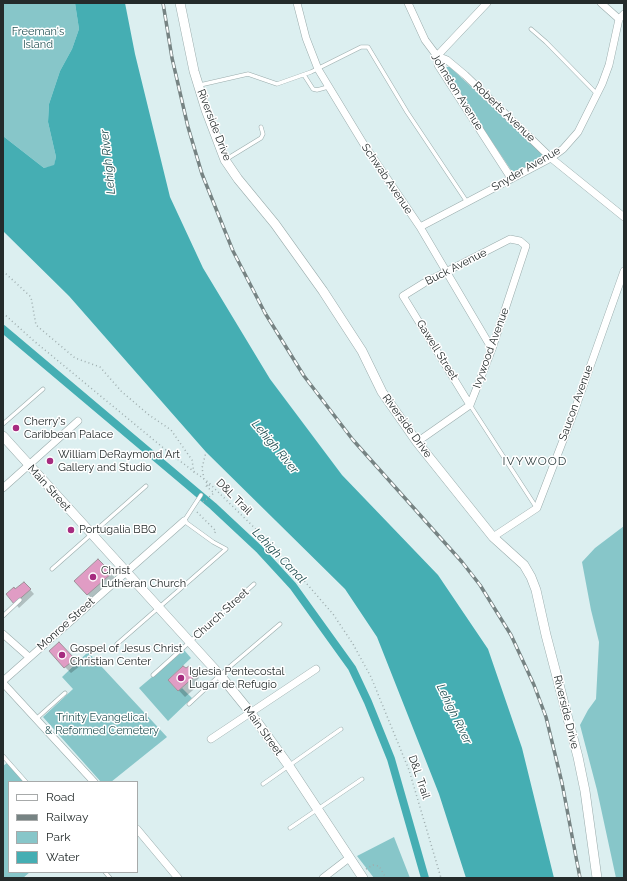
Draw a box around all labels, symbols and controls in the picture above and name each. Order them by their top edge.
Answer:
park label: Freeman's Island [12,25,64,51]
street label: Johnston Avenue [428,51,486,133]
street label: Roberts Avenue [470,79,538,145]
street label: Riverside Drive [194,87,234,163]
water label: Lehigh River [97,129,119,195]
street label: Schwab Avenue [359,141,415,217]
street label: Snyder Avenue [489,144,563,194]
street label: Buck Avenue [423,246,489,288]
street label: Ivywood Avenue [470,306,512,390]
street label: Gawell Street [413,318,461,382]
street label: Saucon Avenue [556,363,596,443]
street label: Riverside Drive [379,392,435,460]
place label: Cherry's Caribbean Palace [24,415,113,441]
water label: Lehigh River [249,417,301,477]
marker: Cherry's Caribbean Palace [11,423,21,433]
place label: William DeRaymond Art Gallery and Studio [58,448,180,474]
district label: IVYWOOD [503,454,567,468]
marker: William DeRaymond Art Gallery and Studio [45,456,55,466]
street label: Main Street [25,462,73,514]
street label: D&L Trail [213,476,255,518]
place label: Portugalia BBQ [79,523,156,537]
marker: Portugalia BBQ [66,525,76,535]
water label: Lehigh Canal [249,525,309,587]
place label: Christ Lutheran Church [101,564,186,590]
marker: Christ Lutheran Church [88,572,98,582]
street label: Church Street [191,586,251,642]
street label: Monroe Street [35,595,97,653]
place label: Gospel of Jesus Christ Christian Center [70,642,182,668]
marker: Gospel of Jesus Christ Christian Center [57,650,67,660]
place label: Iglesia Pentecostal Lugar de Refugio [189,665,285,691]
marker: Iglesia Pentecostal Lugar de Refugio [176,673,186,683]
street label: Riverside Drive [550,674,582,750]
water label: Lehigh River [433,682,475,746]
street label: Main Street [241,704,285,758]
park label: Trinity Evangelical & Reformed Cemetery [45,711,159,737]
street label: D&L Trail [405,753,433,801]
legend [8,781,138,873]
text: Road [46,790,75,804]
text: Railway [46,810,88,824]
text: Park [46,830,71,844]
text: Water [46,850,80,864]

